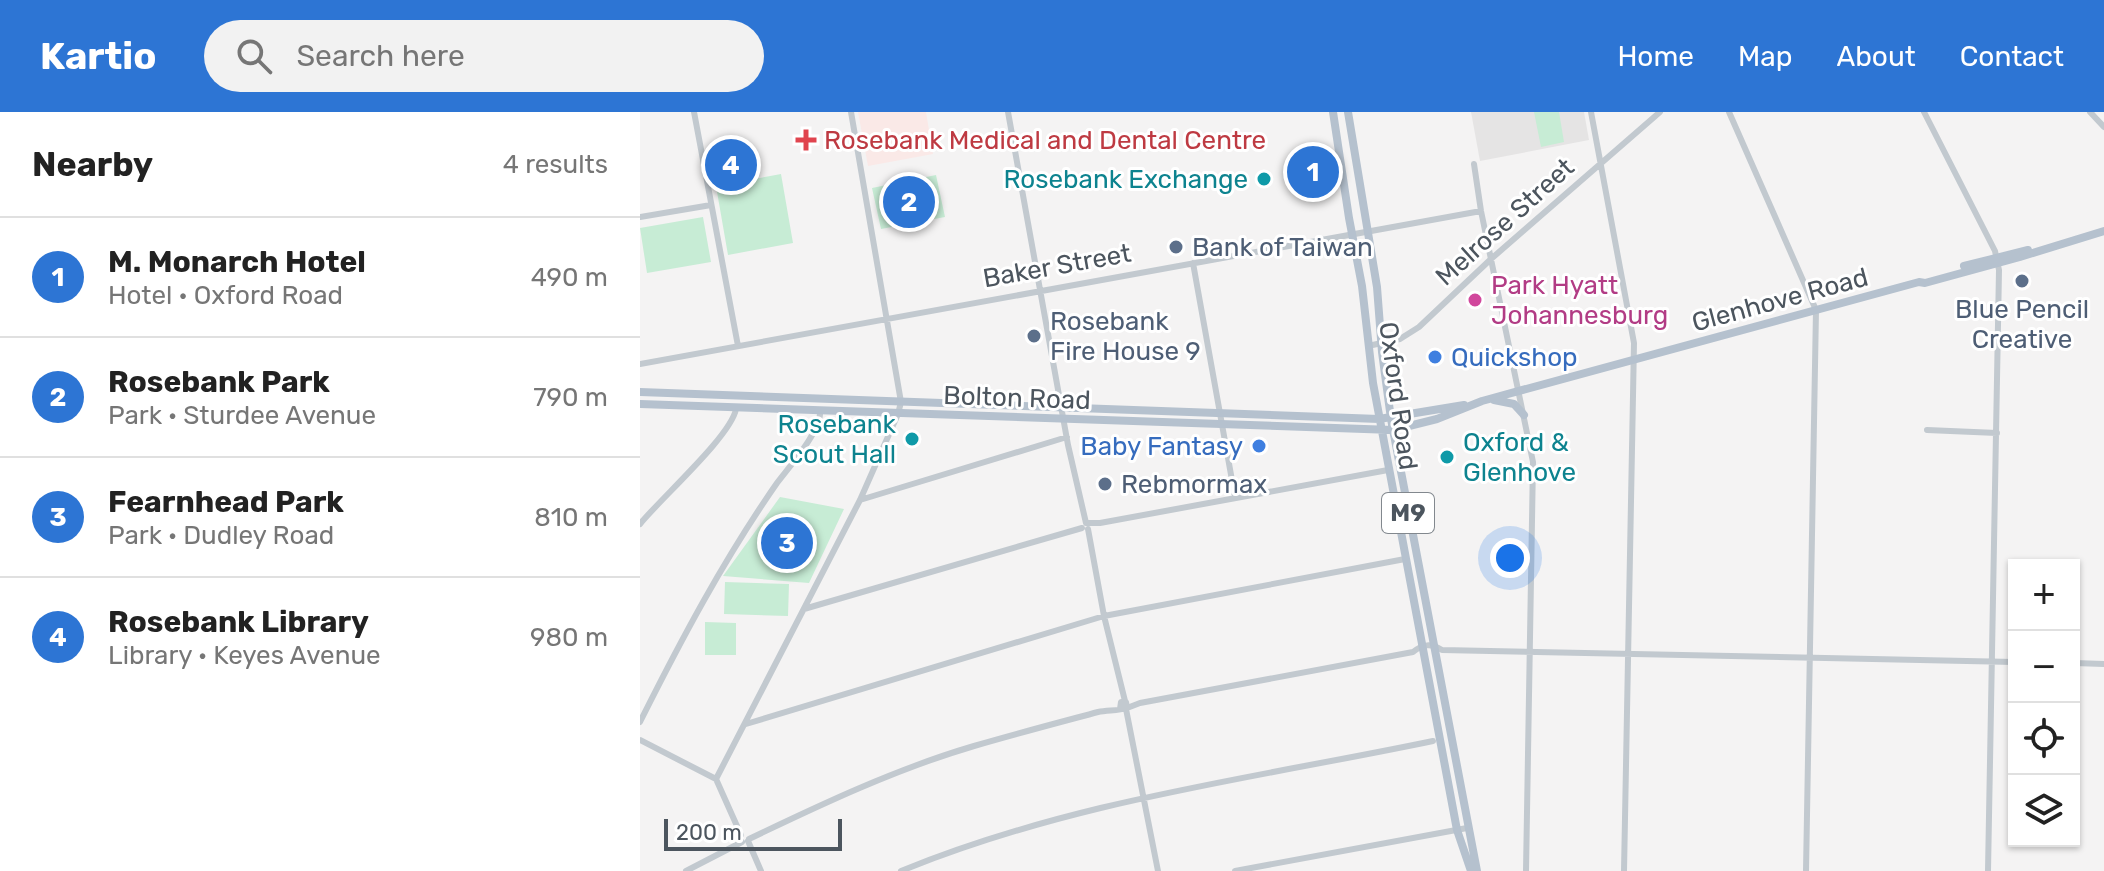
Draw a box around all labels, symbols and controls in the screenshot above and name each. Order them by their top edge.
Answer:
search box [204,20,764,92]
text: Kartio [40,33,156,79]
icon: search [232,34,276,78]
text: Search here [296,38,465,74]
text: Home [1617,40,1694,73]
text: Map [1738,40,1792,73]
text: About [1836,40,1916,73]
text: Contact [1960,40,2064,73]
place label: Rosebank Medical and Dental Centre [824,125,1266,156]
marker: Rosebank Medical and Dental Centre [795,129,817,151]
pin: 4 [705,135,757,195]
pin: 1 [1287,142,1339,202]
text: Nearby [32,144,153,185]
text: 4 results [503,149,608,180]
street label: Melrose Street [1429,152,1581,292]
place label: Rosebank Exchange [1004,164,1248,195]
marker: Rosebank Exchange [1255,170,1273,188]
pin: 2 [883,172,935,232]
place label: Bank of Taiwan [1192,232,1373,263]
street label: Baker Street [981,238,1133,294]
marker: Bank of Taiwan [1167,238,1185,256]
text: M. Monarch Hotel [108,244,366,280]
text: 1 [52,262,64,293]
text: 490 m [531,262,608,293]
street label: Glenhove Road [1689,262,1871,338]
place label: Park Hyatt Johannesburg [1491,270,1668,331]
marker: Blue Pencil Creative [2013,272,2031,290]
text: Hotel · Oxford Road [108,280,343,311]
marker: Park Hyatt Johannesburg [1466,291,1484,309]
place label: Blue Pencil Creative [1955,294,2089,355]
place label: Rosebank Fire House 9 [1050,306,1201,367]
street label: Oxford Road [1372,320,1424,472]
marker: Rosebank Fire House 9 [1025,327,1043,345]
place label: Quickshop [1451,342,1578,373]
marker: Quickshop [1426,348,1444,366]
text: Rosebank Park [108,364,330,400]
street label: Bolton Road [943,380,1091,416]
text: 2 [50,382,66,413]
text: 790 m [533,382,608,413]
text: Park · Sturdee Avenue [108,400,376,431]
place label: Rosebank Scout Hall [773,409,897,470]
place label: Oxford & Glenhove [1463,427,1576,488]
marker: Rosebank Scout Hall [903,430,921,448]
place label: Baby Fantasy [1080,431,1243,462]
marker: Baby Fantasy [1250,437,1268,455]
marker: Oxford & Glenhove [1438,448,1456,466]
place label: Rebmormax [1121,469,1267,500]
marker: Rebmormax [1096,475,1114,493]
text: Fearnhead Park [108,484,344,520]
road number: M9 [1382,493,1434,533]
text: 3 [49,502,67,533]
text: 810 m [534,502,608,533]
pin: 3 [761,513,813,573]
text: Park · Dudley Road [108,520,334,551]
your location [1490,538,1530,578]
map controls [2008,559,2080,847]
button: + [2008,559,2080,631]
text: Rosebank Library [108,604,369,640]
text: 4 [49,622,67,653]
text: 980 m [530,622,608,653]
button: − [2008,631,2080,703]
text: Library · Keyes Avenue [108,640,381,671]
button: locate [2008,703,2080,775]
button: layers [2008,775,2080,847]
scale bar [664,815,842,851]
text: 200 m [676,819,742,846]

